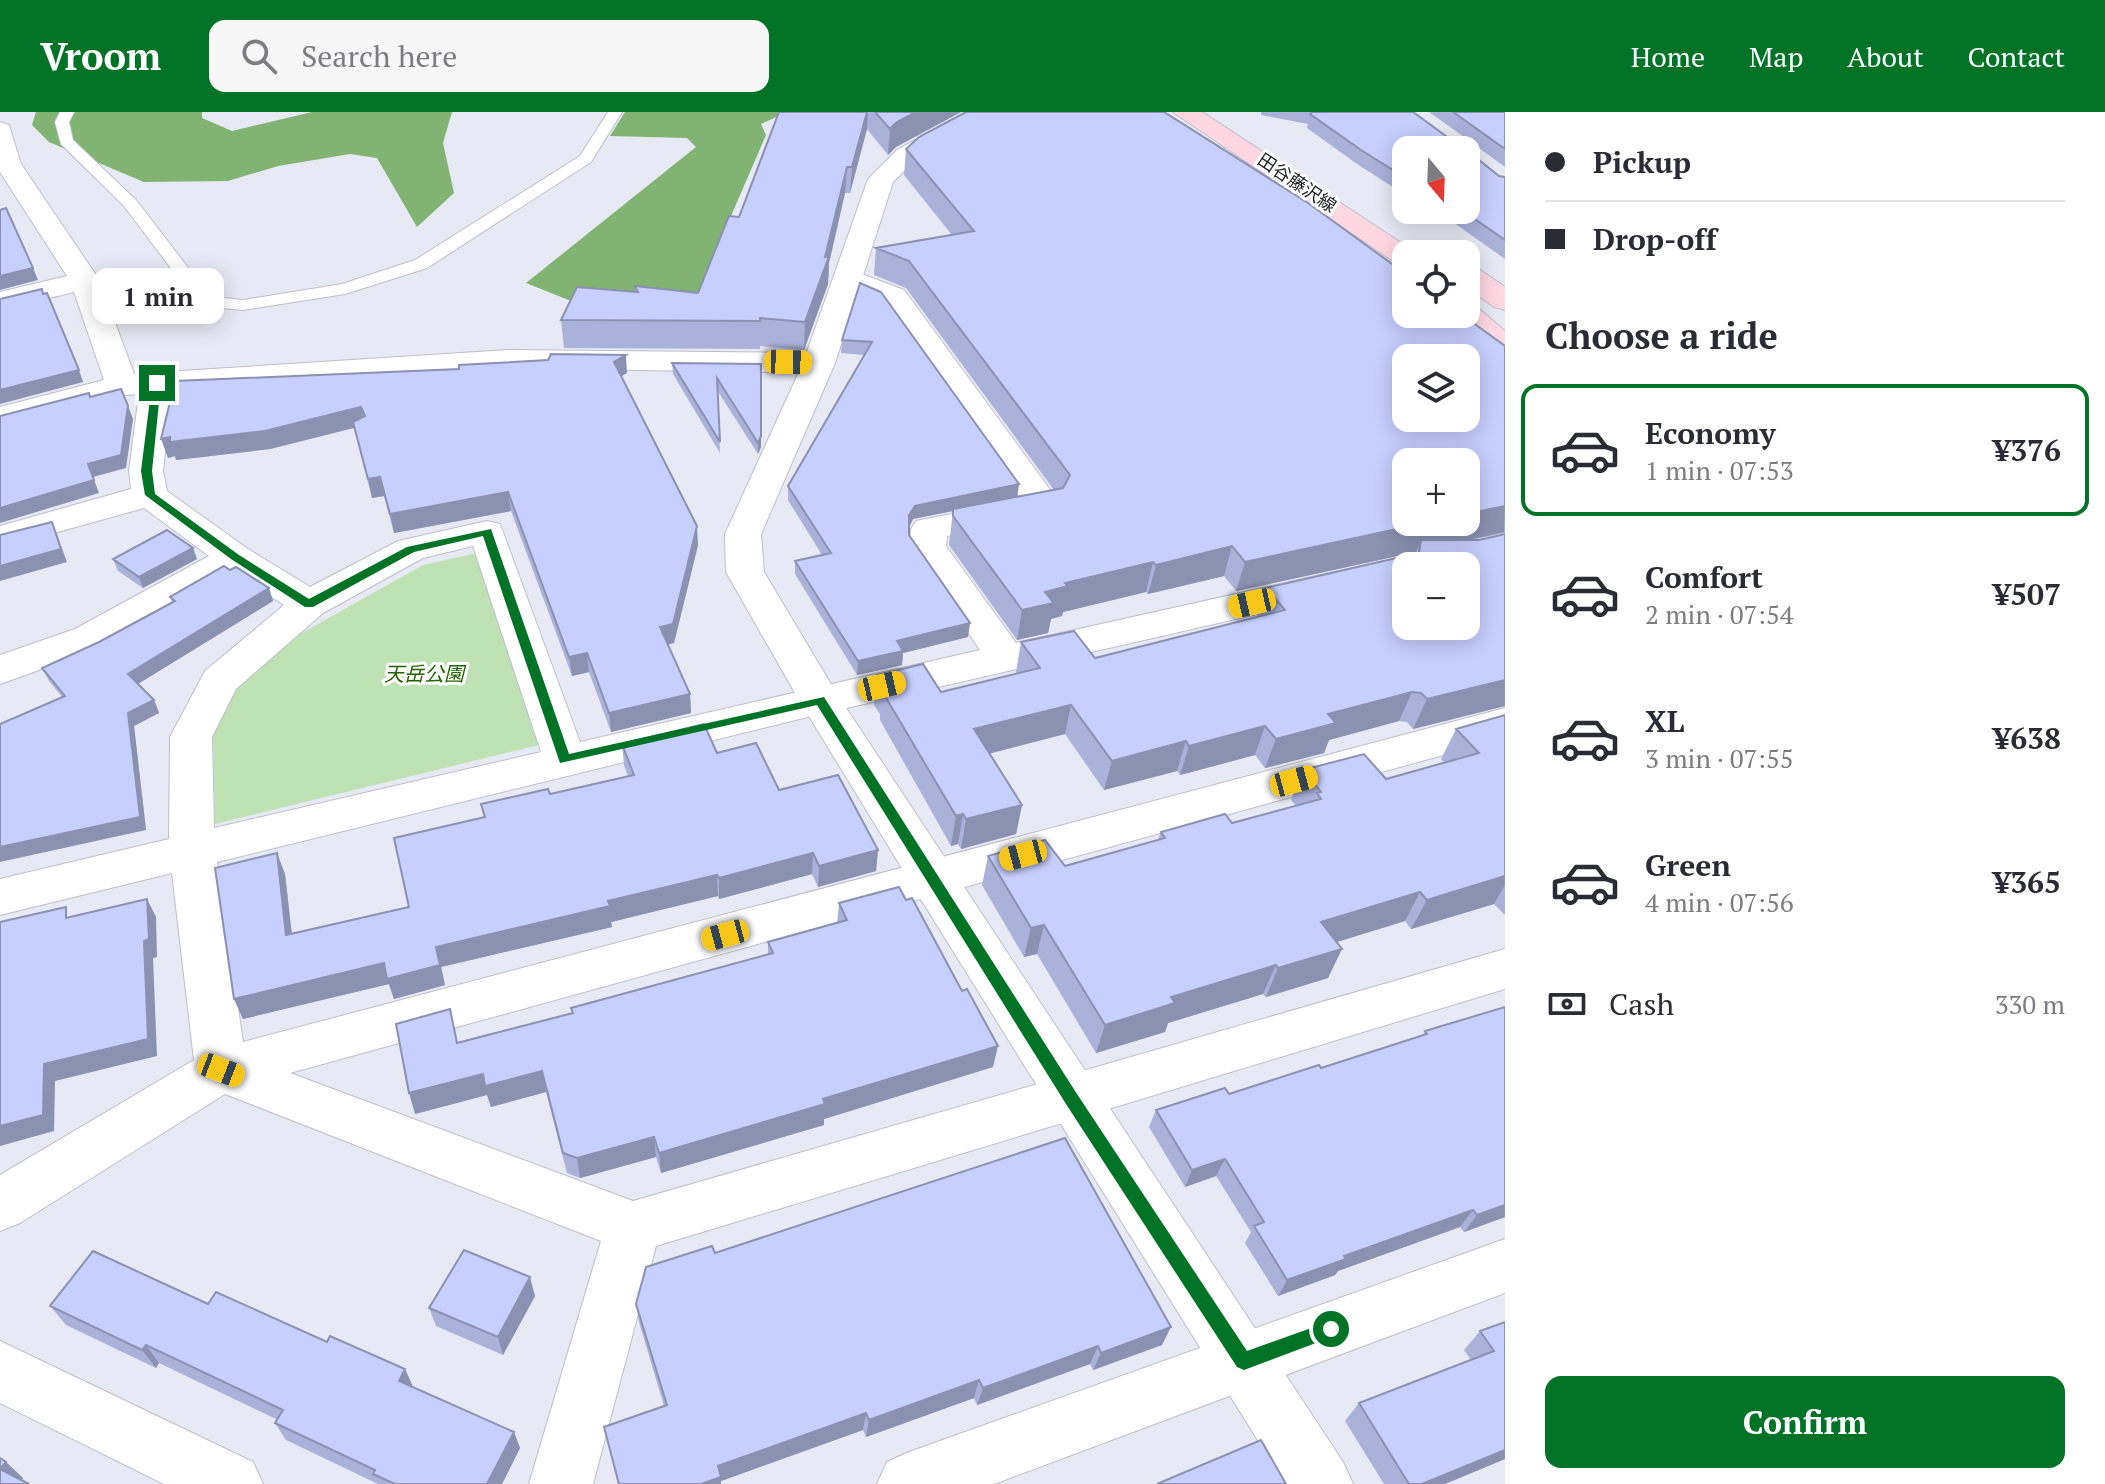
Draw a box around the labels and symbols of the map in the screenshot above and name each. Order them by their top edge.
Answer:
north arrow [1392,136,1480,224]
street label: 田谷藤沢線 [1254,147,1342,217]
callout: 1 min [91,267,223,323]
car [764,350,812,374]
route end [139,365,175,401]
car [1226,586,1278,620]
park label: 天岳公園 [384,660,467,687]
car [856,669,908,703]
car [1268,763,1320,799]
car [997,837,1049,873]
car [699,917,751,953]
car [194,1050,248,1090]
route start [1313,1311,1349,1347]

